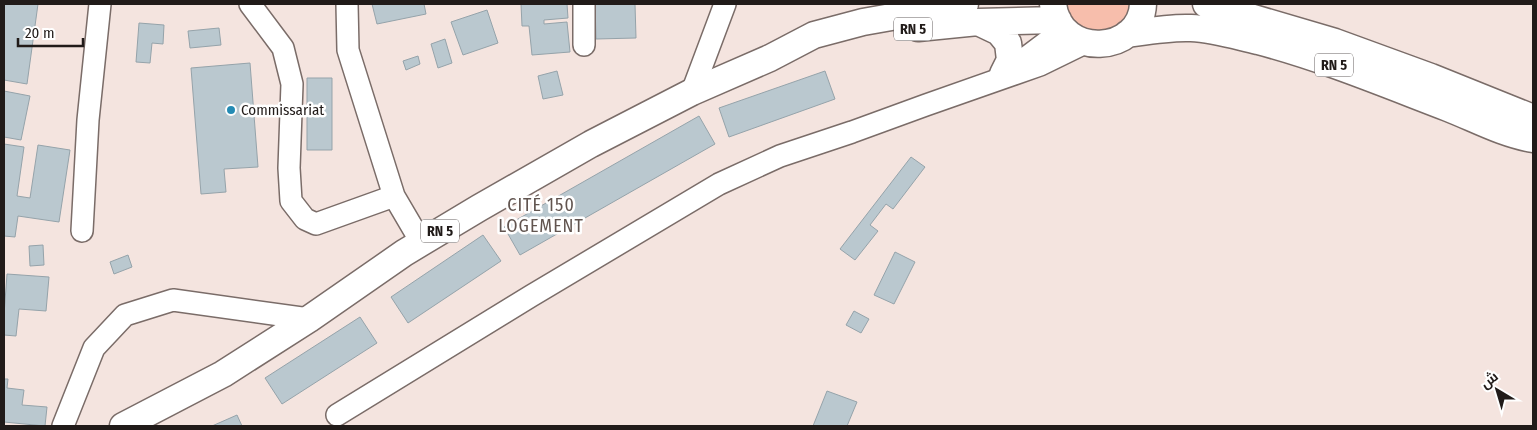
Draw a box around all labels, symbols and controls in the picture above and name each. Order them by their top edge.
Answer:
scale bar [18,15,82,47]
road number: RN 5 [894,18,932,40]
text: 20 m [25,24,55,42]
road number: RN 5 [1315,54,1353,76]
place label: Commissariat [241,101,324,119]
marker: Commissariat [225,104,237,116]
district label: CITÉ 150 LOGEMENT [498,193,584,237]
road number: RN 5 [421,220,459,242]
north arrow [1472,365,1522,415]
text: ش [1477,368,1502,392]

